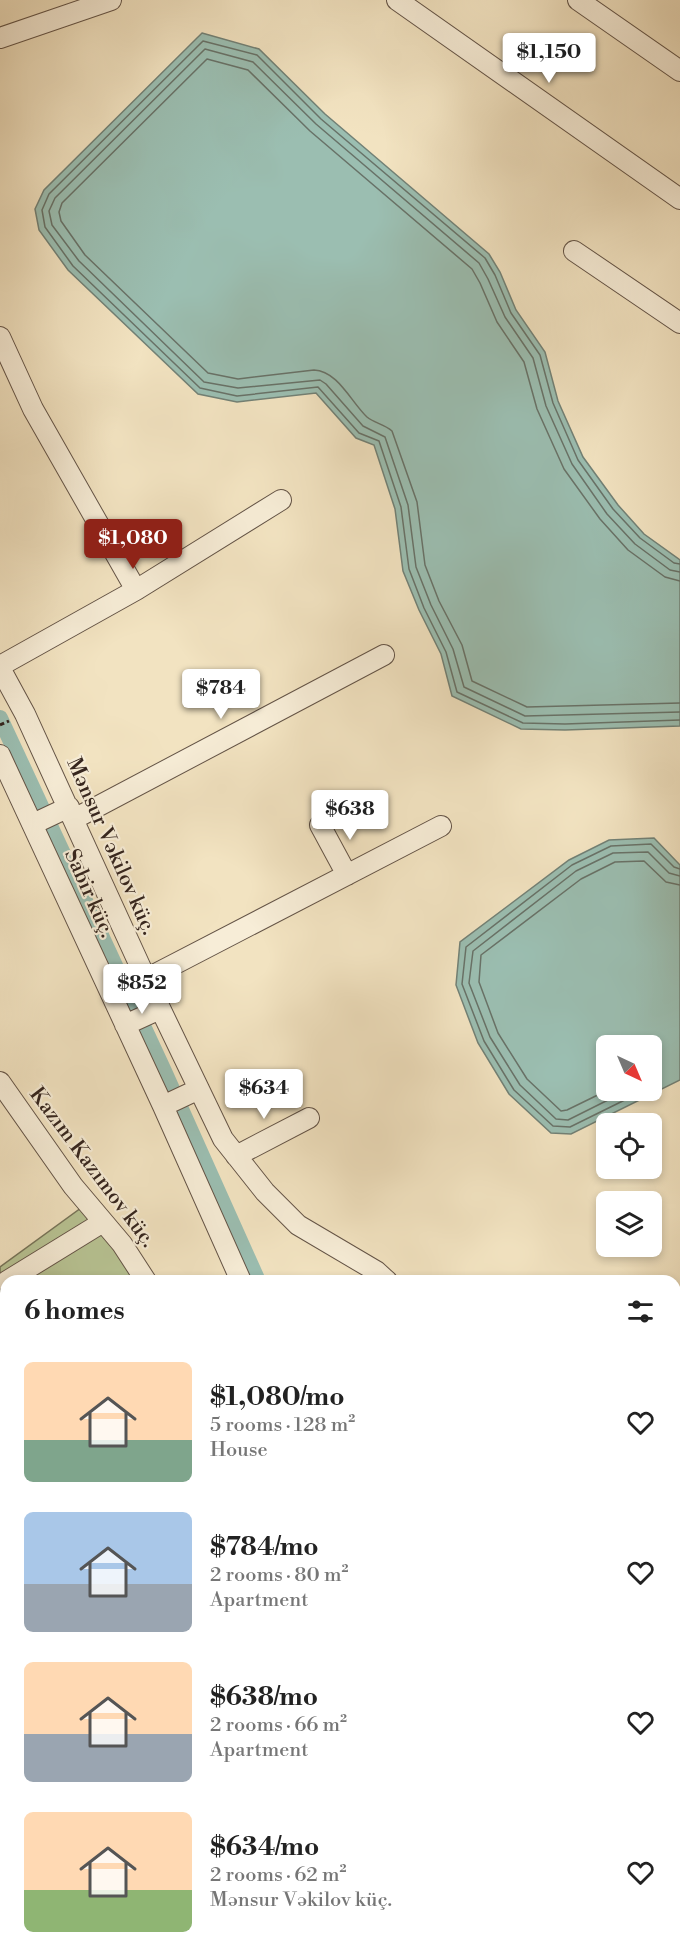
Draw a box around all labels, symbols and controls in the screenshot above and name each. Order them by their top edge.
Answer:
pin: $1,150 [500,33,598,84]
text: $1,150 [517,40,581,65]
pin: $1,080 [84,519,182,570]
text: $1,080 [98,526,168,551]
pin: $784 [185,669,257,720]
text: $784 [196,676,246,701]
street label: Mənsur Vəkilov küç. [60,754,162,939]
pin: $638 [314,790,386,841]
text: $638 [325,797,375,822]
street label: Sabir küç. [58,845,120,942]
pin: $852 [106,964,178,1015]
text: $852 [117,971,167,996]
north arrow [596,1035,662,1101]
map controls [596,1035,662,1257]
pin: $634 [228,1069,300,1120]
text: $634 [239,1076,289,1101]
street label: Kazım Kazımov küç. [24,1082,161,1253]
button: locate [596,1113,662,1179]
button: layers [596,1191,662,1257]
text: 6 homes [24,1295,125,1327]
icon: filters [624,1295,657,1328]
text: $1,080/mo [210,1381,345,1413]
icon: home [72,1386,144,1458]
icon: heart [624,1406,657,1439]
text: 5 rooms · 128 m² [210,1413,355,1438]
text: House [210,1438,268,1463]
text: $784/mo [210,1531,319,1563]
icon: home [72,1536,144,1608]
icon: heart [624,1556,657,1589]
text: 2 rooms · 80 m² [210,1563,348,1588]
text: Apartment [210,1588,308,1613]
text: $638/mo [210,1681,318,1713]
icon: home [72,1686,144,1758]
icon: heart [624,1706,657,1739]
text: 2 rooms · 66 m² [210,1713,347,1738]
text: Apartment [210,1738,308,1763]
text: $634/mo [210,1831,319,1863]
icon: home [72,1836,144,1908]
icon: heart [624,1856,657,1889]
text: 2 rooms · 62 m² [210,1863,346,1888]
text: Mənsur Vəkilov küç. [210,1888,392,1913]

